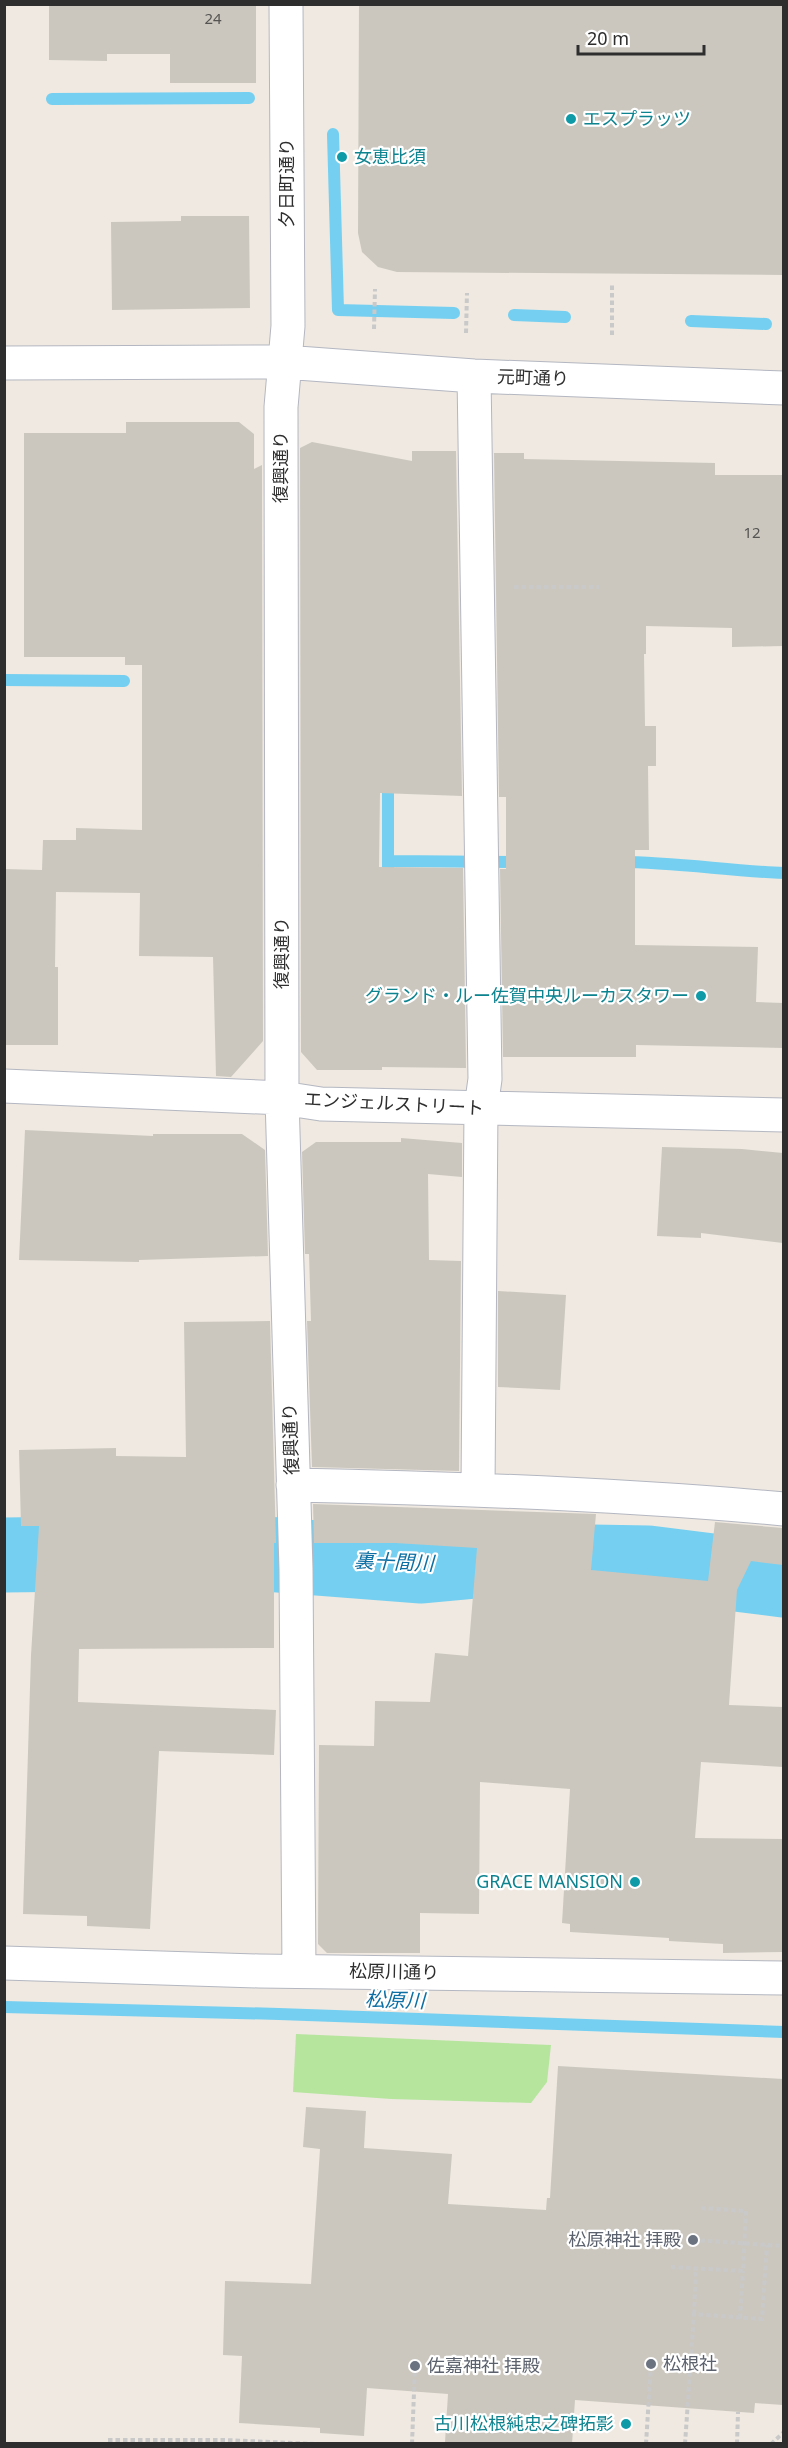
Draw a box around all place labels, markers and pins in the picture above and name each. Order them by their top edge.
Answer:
place label: エスプラッツ [583,106,691,130]
marker: エスプラッツ [564,112,578,126]
place label: 女恵比須 [354,144,426,168]
marker: 女恵比須 [335,150,349,164]
place label: グランド・ルー佐賀中央ルーカスタワー [365,983,689,1007]
marker: グランド・ルー佐賀中央ルーカスタワー [694,989,708,1003]
place label: GRACE MANSION [476,1869,623,1893]
marker: GRACE MANSION [628,1875,642,1889]
place label: 松原神社 拝殿 [568,2227,681,2251]
marker: 松原神社 拝殿 [686,2233,700,2247]
place label: 松根社 [663,2351,717,2375]
place label: 佐嘉神社 拝殿 [427,2353,540,2377]
marker: 松根社 [644,2357,658,2371]
marker: 佐嘉神社 拝殿 [408,2359,422,2373]
place label: 古川松根純忠之碑拓影 [434,2411,614,2435]
marker: 古川松根純忠之碑拓影 [619,2417,633,2431]

